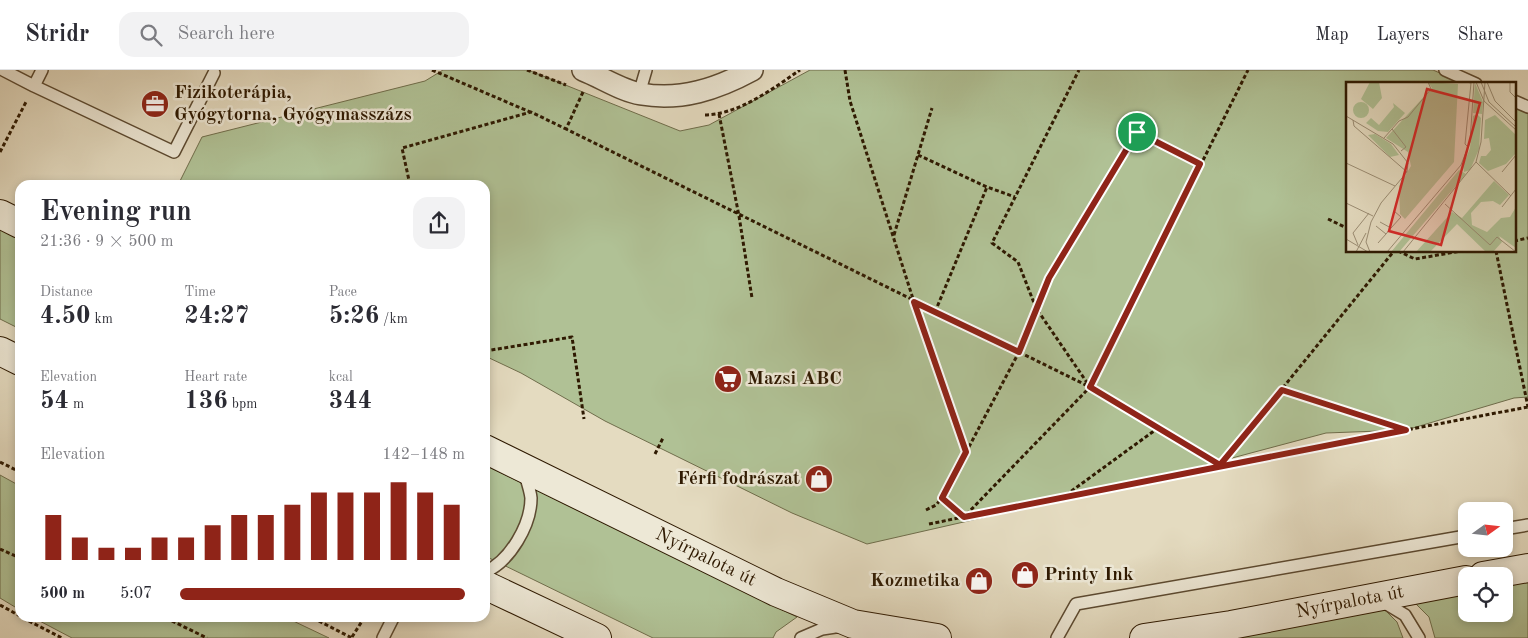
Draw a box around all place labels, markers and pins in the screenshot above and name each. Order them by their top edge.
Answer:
place label: Fizikoterápia, Gyógytorna, Gyógymasszázs [174,84,412,125]
office icon: Fizikoterápia, Gyógytorna, Gyógymasszázs [140,89,170,119]
pin [1116,111,1158,153]
supermarket icon: Mazsi ABC [713,364,743,394]
place label: Mazsi ABC [747,370,842,389]
shop icon: Férfi fodrászat [804,464,834,494]
place label: Férfi fodrászat [677,470,800,489]
shop icon: Printy Ink [1010,560,1040,590]
shop icon: Kozmetika [964,566,994,596]
place label: Printy Ink [1044,566,1134,585]
place label: Kozmetika [870,572,960,591]

